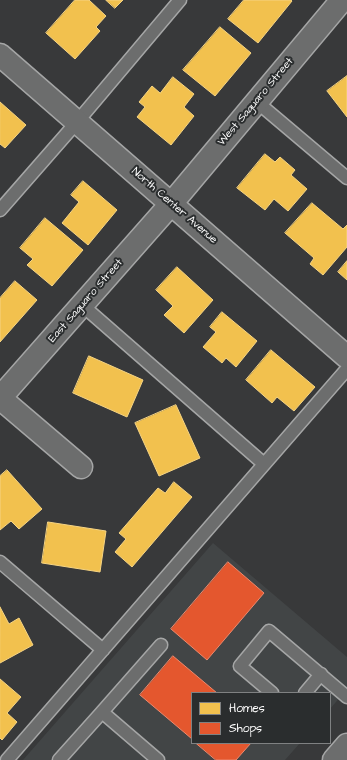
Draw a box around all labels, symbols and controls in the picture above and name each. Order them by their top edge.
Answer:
street label: West Saguaro Street [215,55,297,149]
street label: North Center Avenue [128,165,220,247]
street label: East Saguaro Street [46,256,126,346]
legend [191,692,331,744]
text: Homes [229,700,265,717]
text: Shops [229,720,262,737]

